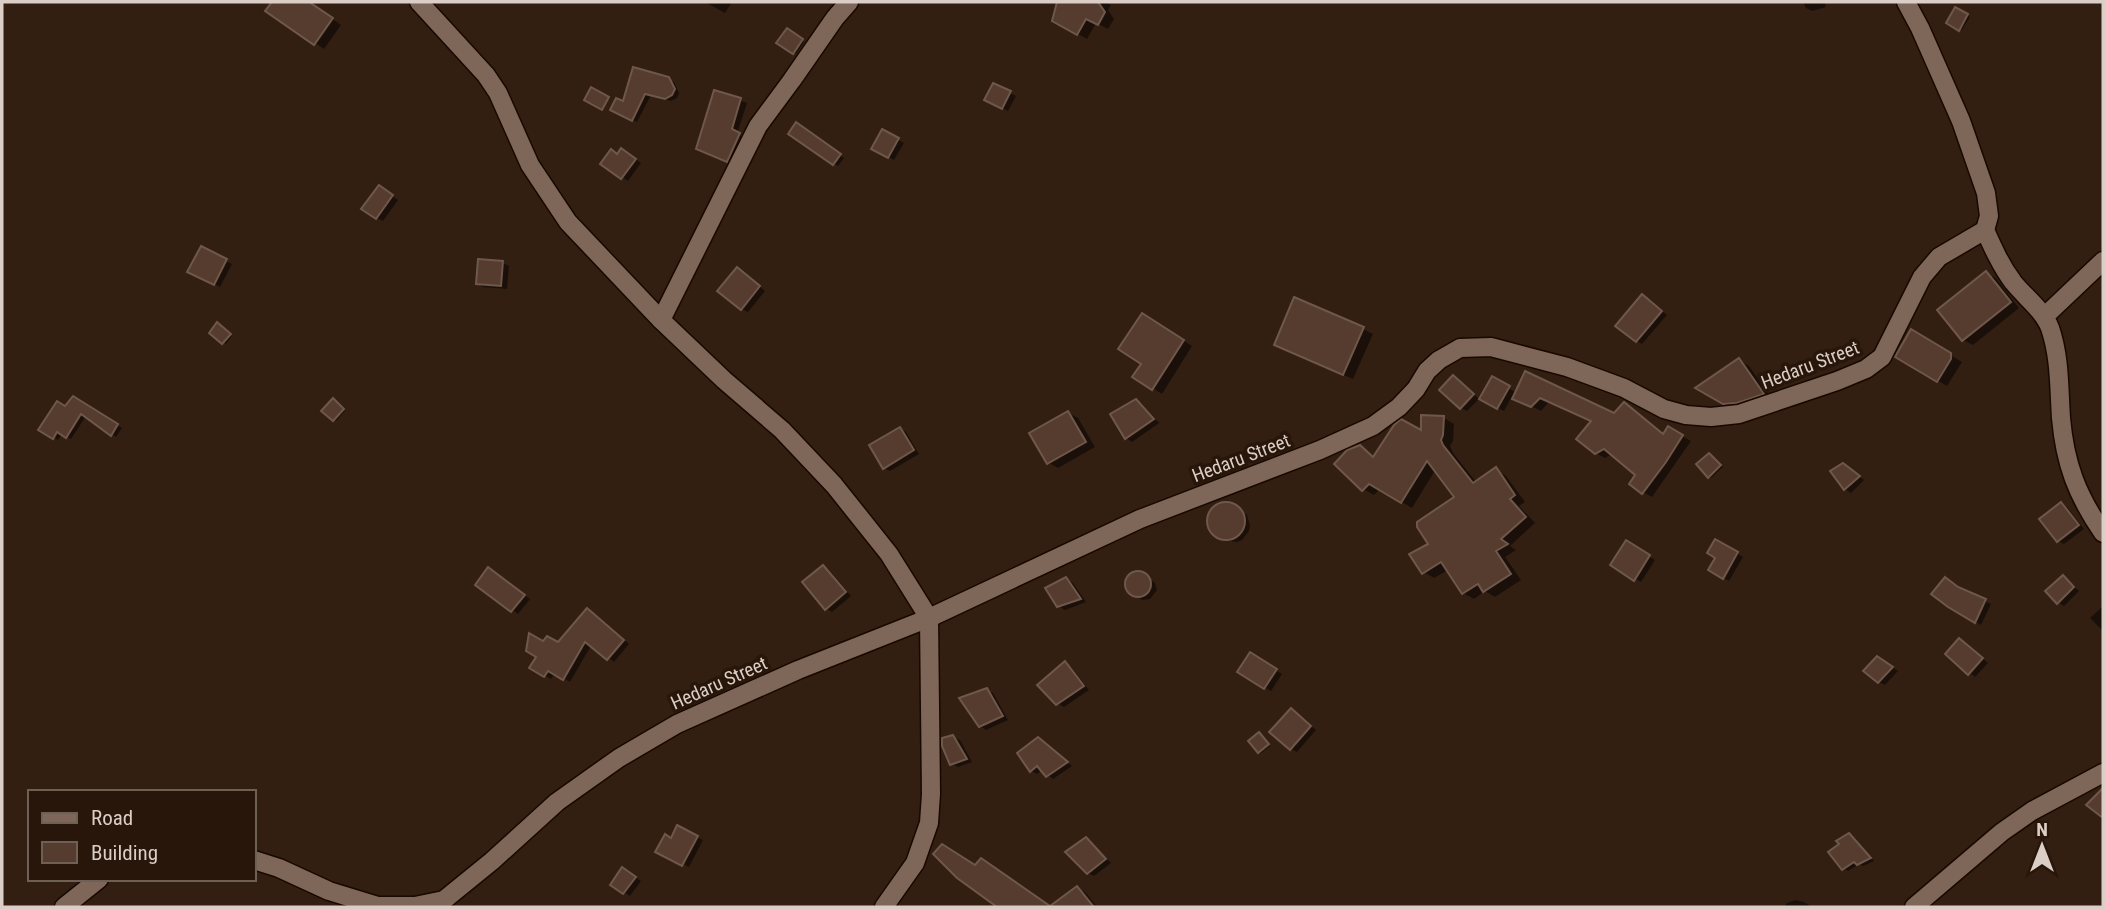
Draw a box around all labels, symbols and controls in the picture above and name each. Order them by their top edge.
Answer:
street label: Hedaru Street [1758,336,1862,394]
street label: Hedaru Street [1189,429,1293,487]
street label: Hedaru Street [667,652,771,714]
legend [28,790,256,881]
text: Road [91,806,133,830]
north arrow [2007,811,2077,881]
text: N [2036,818,2048,841]
text: Building [91,841,158,865]

